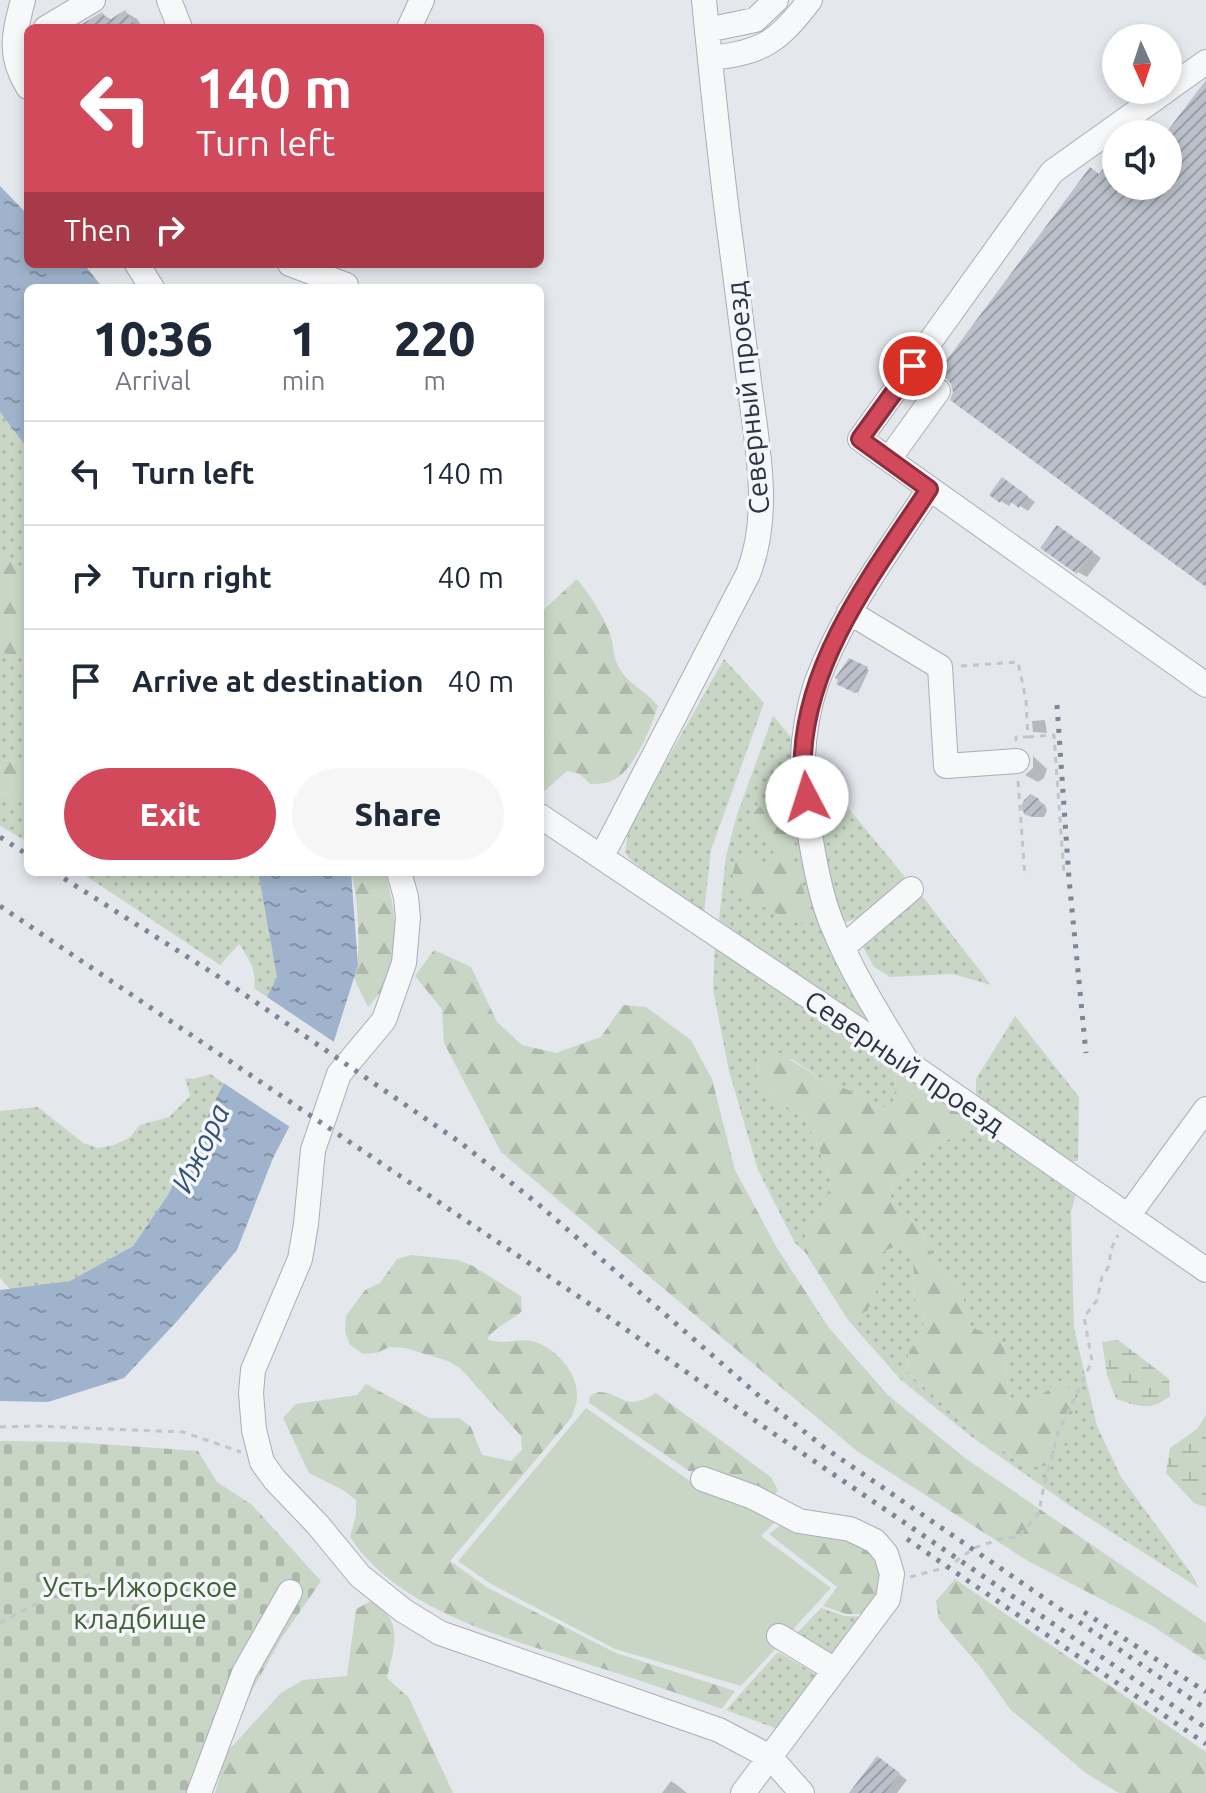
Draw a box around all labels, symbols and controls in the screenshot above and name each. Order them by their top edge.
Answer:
north arrow [1102,24,1182,104]
map controls [1102,24,1182,200]
icon: left [64,56,168,160]
text: 140 m [196,56,352,119]
button: sound [1102,120,1182,200]
text: Turn left [196,122,335,163]
icon: right [148,208,192,252]
text: Then [64,213,132,247]
street label: Северный проезд [719,280,775,516]
text: 10:36 [93,311,213,365]
text: 1 [290,311,317,365]
text: 220 [394,311,475,365]
pin [879,332,947,400]
icon: arrive [891,344,935,388]
text: Arrival [115,366,191,395]
text: min [282,366,325,395]
text: m [423,366,446,395]
icon: left [64,451,108,495]
text: Turn left [132,456,254,490]
text: 140 m [420,456,504,490]
icon: right [64,555,108,599]
text: Turn right [132,560,272,594]
text: 40 m [437,560,504,594]
icon: arrive [64,659,108,703]
text: Arrive at destination [132,664,424,698]
text: 40 m [448,664,514,698]
position arrow [765,755,849,839]
button: Exit [64,768,276,860]
button: Share [292,768,504,860]
street label: Северный проезд [799,984,1011,1140]
water label: Ижора [164,1098,236,1198]
park label: Усть-Ижорское кладбище [42,1571,238,1634]

